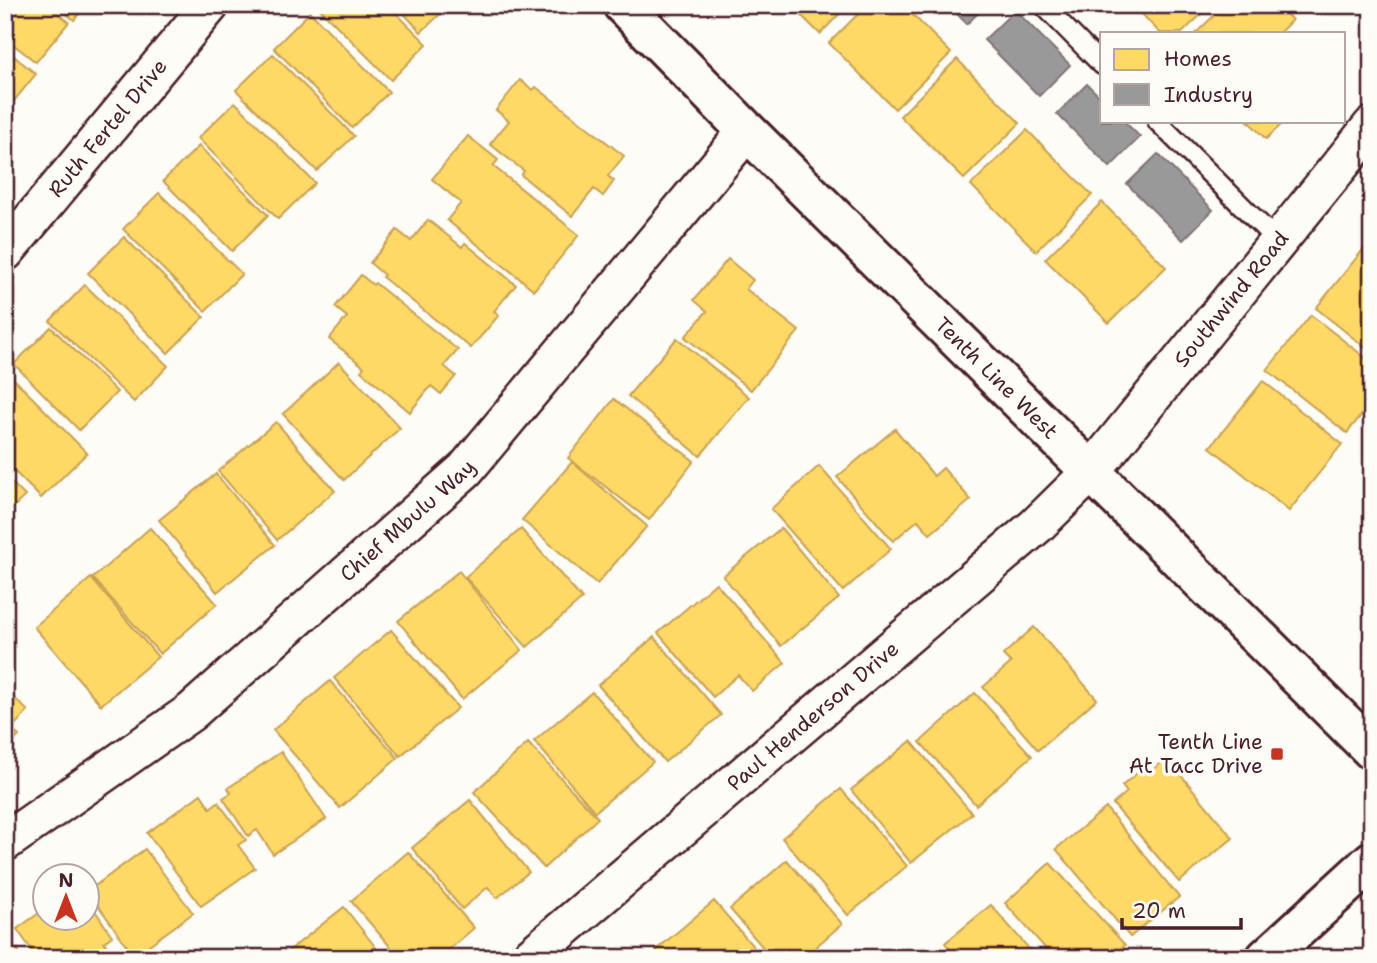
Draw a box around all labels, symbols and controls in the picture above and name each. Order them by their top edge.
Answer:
legend [1100,32,1346,122]
text: Homes [1164,45,1232,73]
street label: Ruth Fertel Drive [42,53,174,203]
text: Industry [1164,81,1253,109]
street label: Southwind Road [1168,225,1295,373]
street label: Tenth Line West [929,311,1064,445]
street label: Chief Mbulu Way [334,454,482,588]
street label: Paul Henderson Drive [721,635,905,797]
place label: Tenth Line At Tacc Drive [1129,728,1263,780]
marker: Tenth Line At Tacc Drive [1269,746,1285,762]
north arrow [32,862,102,932]
text: N [58,868,74,893]
scale bar [1122,886,1240,930]
text: 20 m [1132,897,1186,925]

